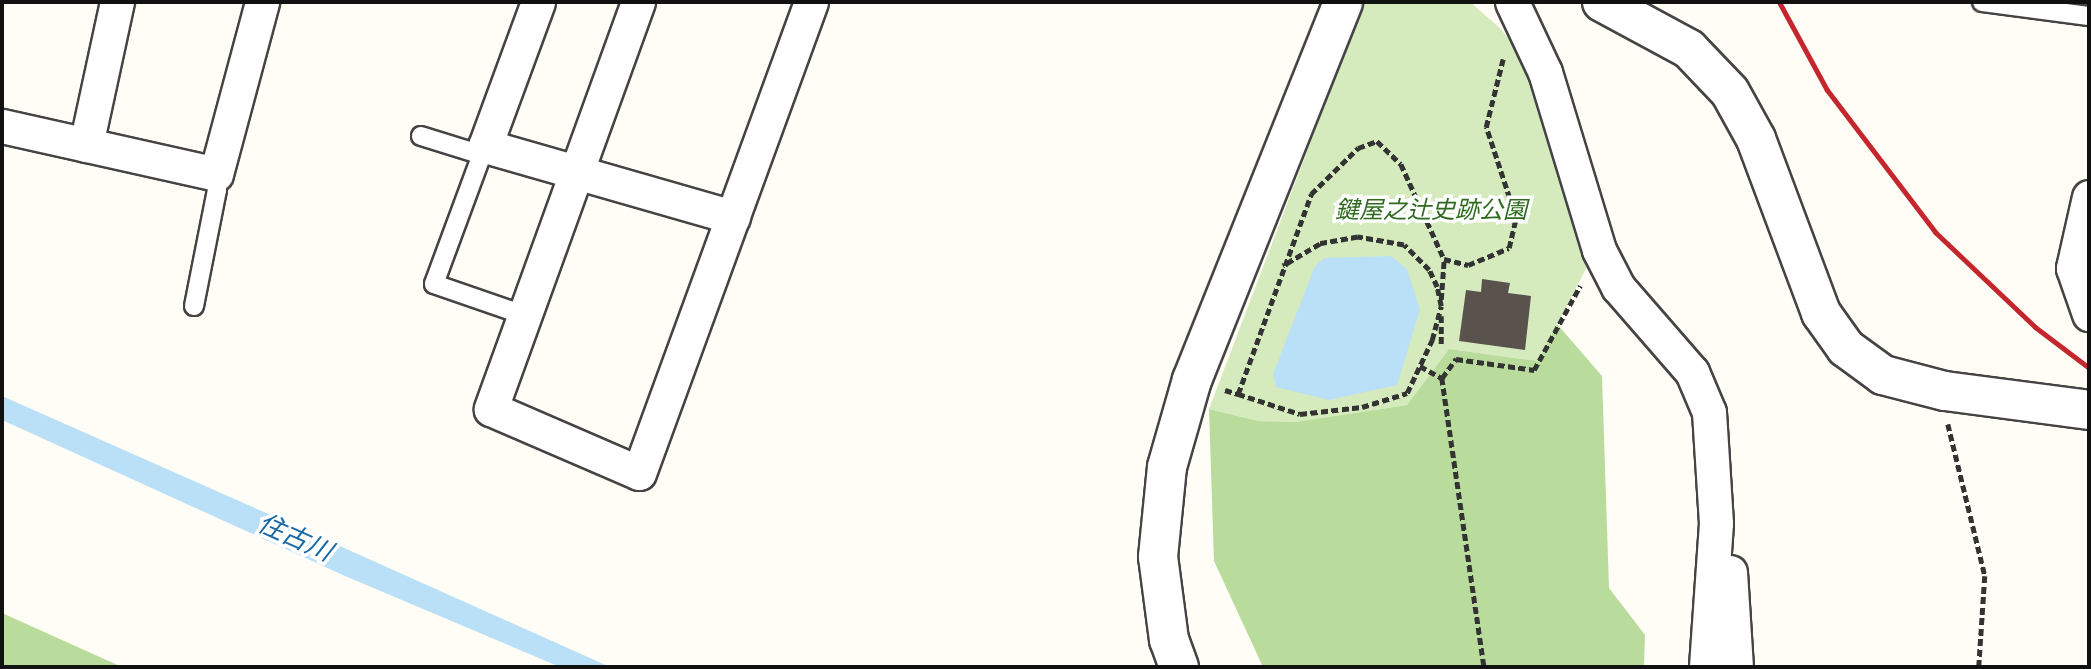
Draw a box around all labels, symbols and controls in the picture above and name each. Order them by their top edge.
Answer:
park label: 鍵屋之辻史跡公園 [1335,196,1527,224]
water label: 住古川 [253,508,337,568]

